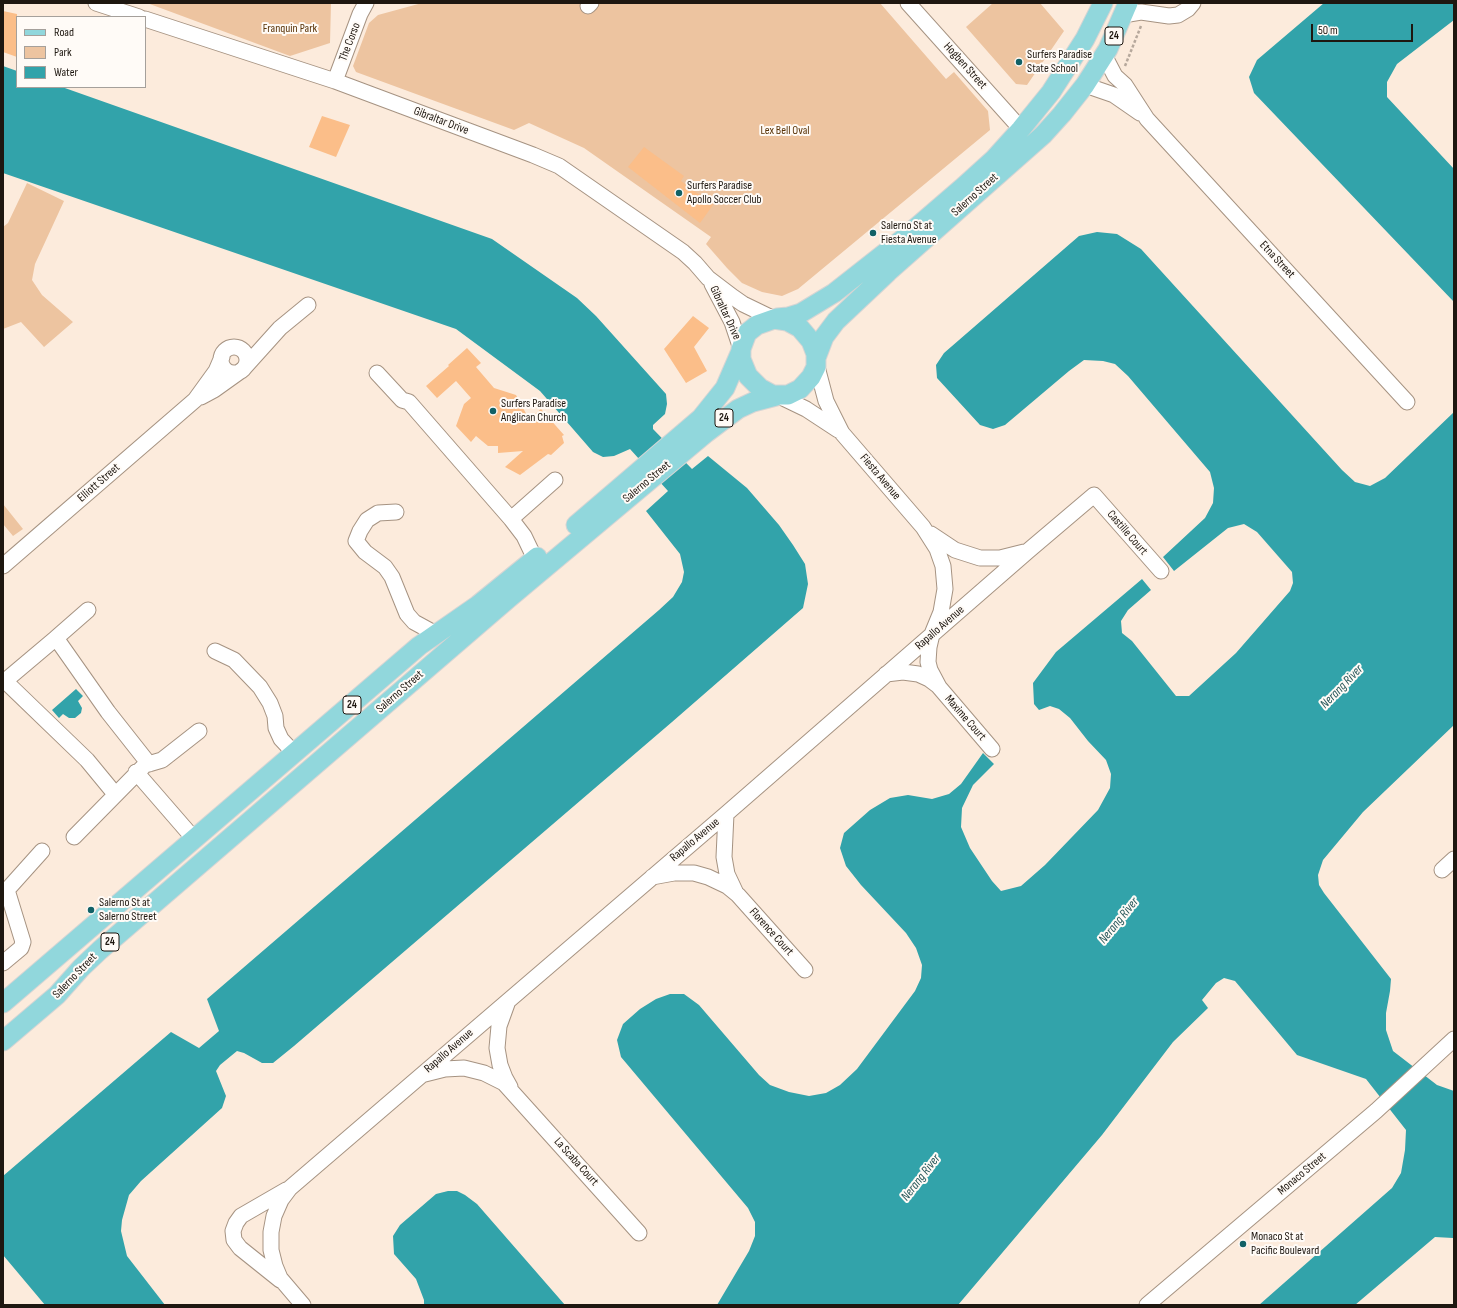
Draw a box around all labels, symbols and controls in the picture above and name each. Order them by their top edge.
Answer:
legend [16,16,146,88]
scale bar [1313,16,1415,42]
street label: The Corso [336,21,364,63]
park label: Franquin Park [263,22,317,36]
text: 50 m [1318,23,1338,38]
text: Road [54,25,74,40]
road number: 24 [1105,27,1123,45]
street label: Hogben Street [940,40,990,92]
text: Park [54,45,72,60]
place label: Surfers Paradise State School [1027,48,1092,76]
marker: Surfers Paradise State School [1014,57,1024,67]
text: Water [54,65,78,80]
street label: Gibraltar Drive [411,104,471,138]
park label: Lex Bell Oval [760,124,810,138]
street label: Salerno Street [949,170,1001,220]
place label: Surfers Paradise Apollo Soccer Club [687,179,762,207]
marker: Surfers Paradise Apollo Soccer Club [674,188,684,198]
place label: Salerno St at Fiesta Avenue [881,219,937,247]
marker: Salerno St at Fiesta Avenue [868,228,878,238]
street label: Etna Street [1256,238,1298,282]
street label: Gibraltar Drive [706,284,744,342]
place label: Surfers Paradise Anglican Church [501,397,566,425]
marker: Surfers Paradise Anglican Church [488,406,498,416]
road number: 24 [715,409,733,427]
street label: Fiesta Avenue [857,451,903,503]
street label: Salerno Street [620,458,674,506]
street label: Elliott Street [75,461,123,505]
street label: Castille Court [1104,508,1150,558]
street label: Rapallo Avenue [913,603,967,653]
water label: Nerang River [1317,662,1367,712]
street label: Salerno Street [374,668,426,716]
street label: Maxime Court [941,692,989,744]
road number: 24 [343,696,361,714]
street label: Rapallo Avenue [667,815,723,865]
water label: Nerang River [1096,895,1142,947]
place label: Salerno St at Salerno Street [99,896,157,924]
marker: Salerno St at Salerno Street [86,905,96,915]
street label: Florence Court [746,905,796,959]
road number: 24 [101,933,119,951]
street label: Salerno Street [50,950,100,1002]
street label: Rapallo Avenue [422,1026,476,1076]
street label: La Scaba Court [551,1135,601,1189]
street label: Monaco Street [1275,1150,1329,1198]
water label: Nerang River [898,1152,944,1204]
place label: Monaco St at Pacific Boulevard [1251,1230,1319,1258]
marker: Monaco St at Pacific Boulevard [1238,1239,1248,1249]

